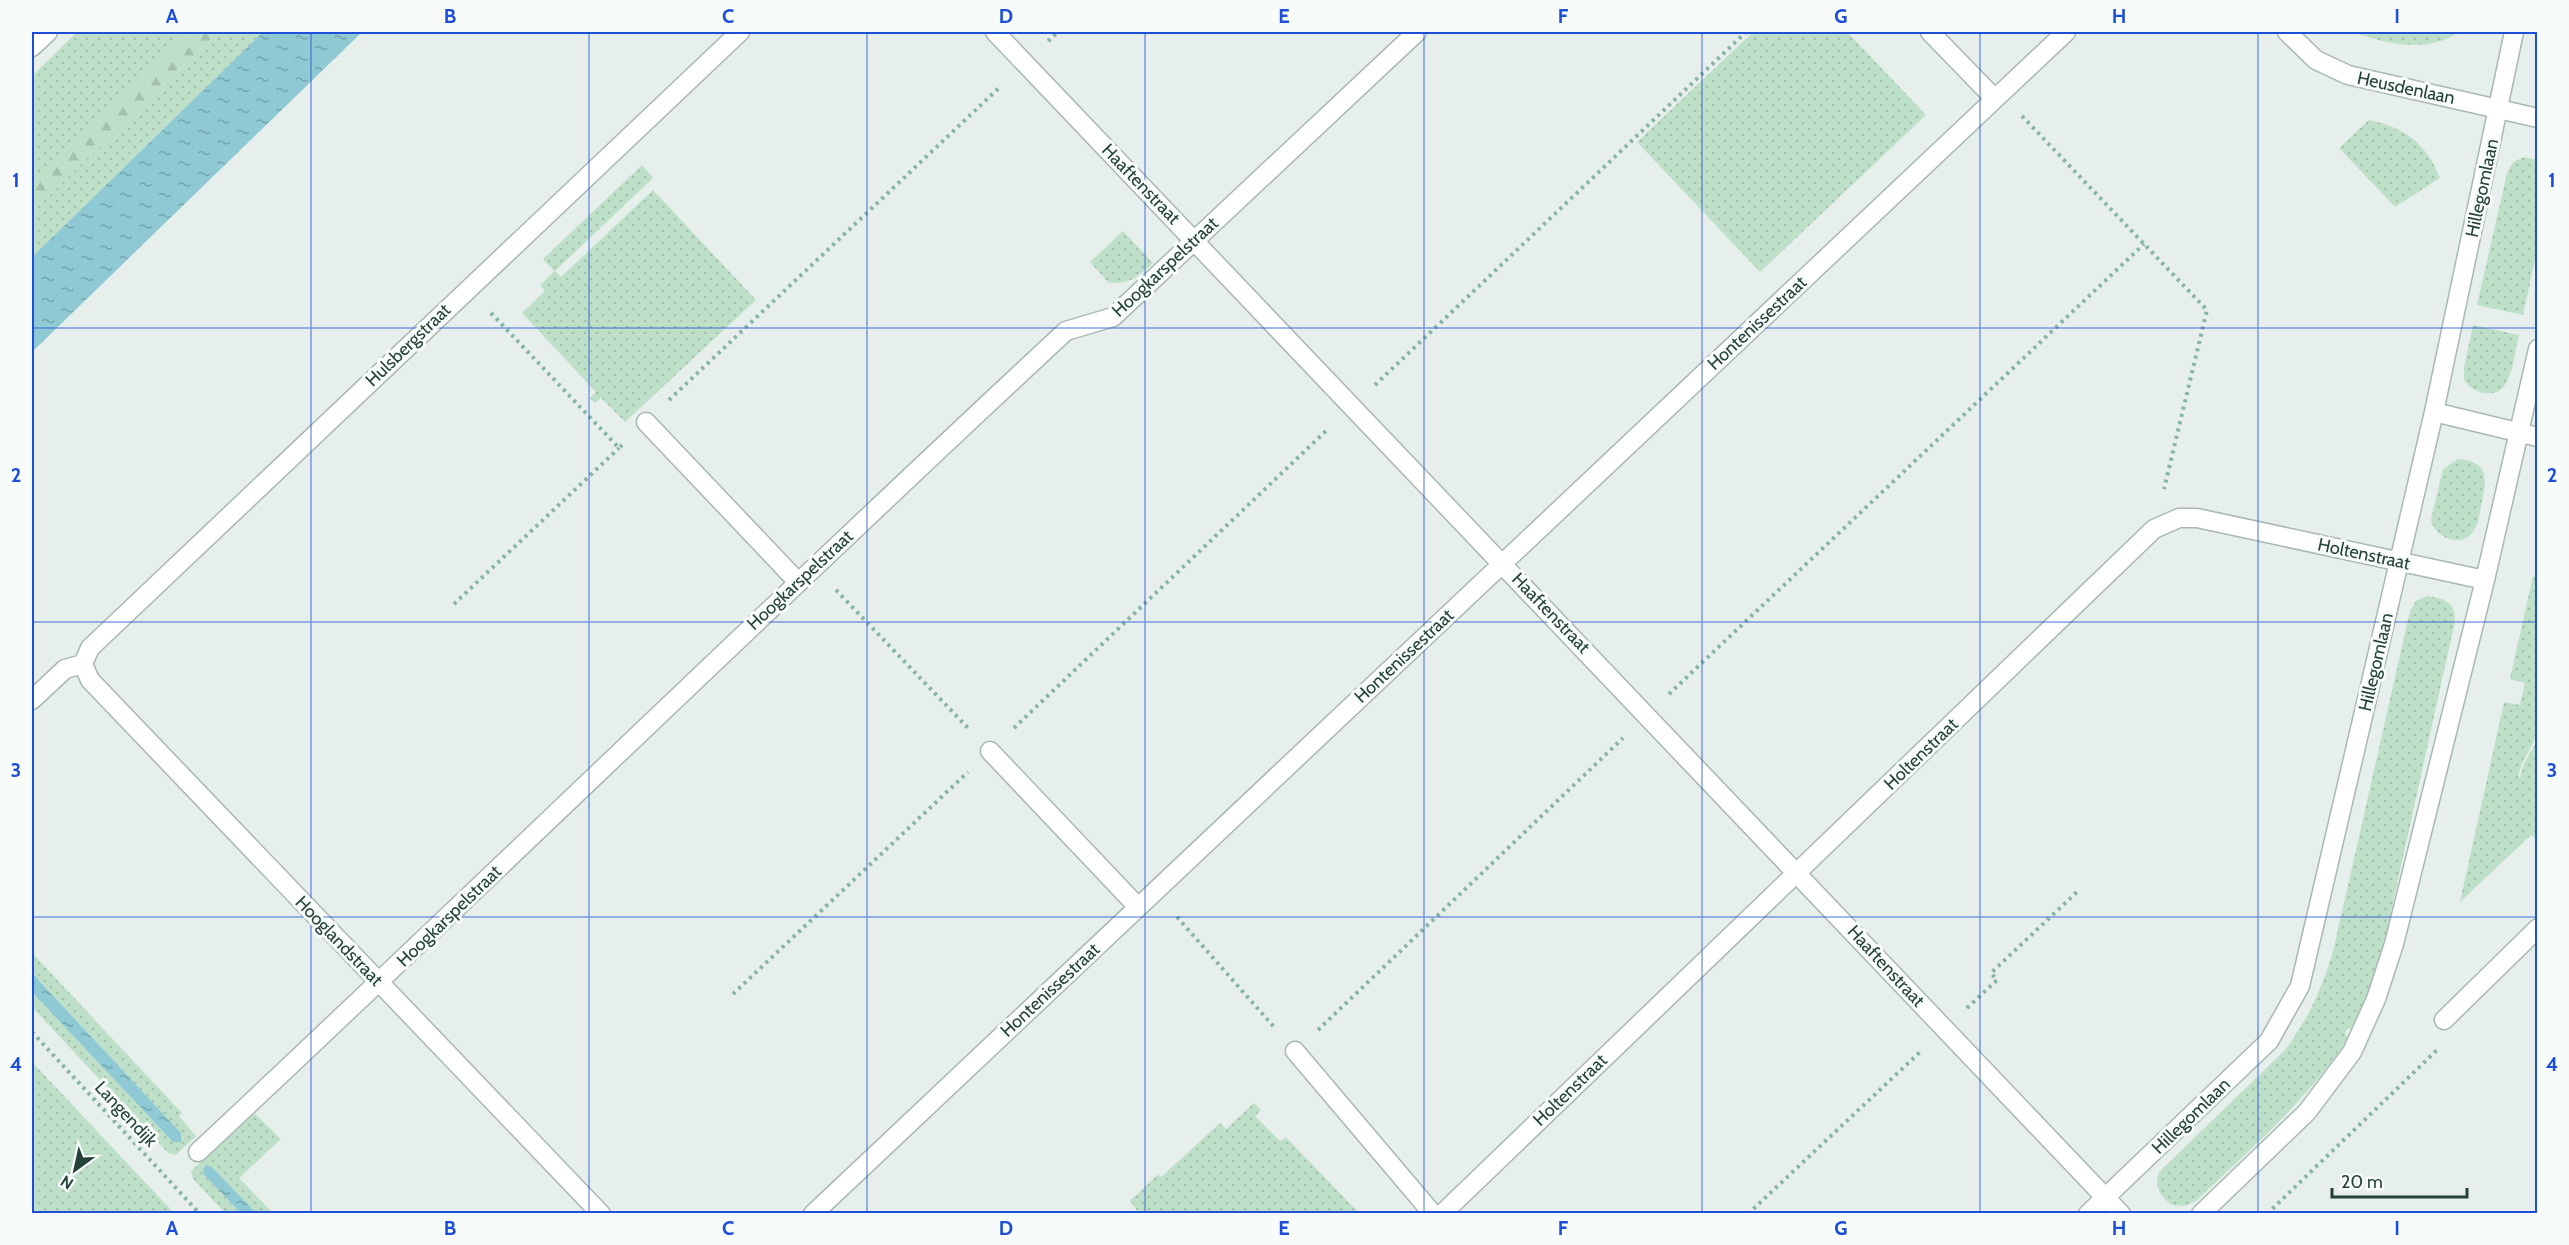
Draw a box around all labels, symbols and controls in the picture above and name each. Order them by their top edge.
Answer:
text: A [166,4,179,28]
text: B [444,4,456,28]
text: C [722,4,734,28]
text: D [999,4,1013,28]
text: E [1278,4,1290,28]
text: F [1558,4,1569,28]
text: G [1834,4,1848,28]
text: H [2112,4,2126,28]
text: I [2394,4,2400,28]
street label: Heusdenlaan [2355,67,2457,109]
street label: Hillegomlaan [2461,137,2503,239]
street label: Haaftenstraat [1097,139,1185,229]
text: 1 [12,168,20,192]
text: 1 [2548,168,2556,192]
street label: Hoogkarspelstraat [1108,212,1222,322]
street label: Hontenissestraat [1703,271,1811,375]
street label: Hulsbergstraat [361,299,455,391]
text: 2 [11,463,21,487]
text: 2 [2547,463,2557,487]
street label: Hoogkarspelstraat [743,525,857,635]
street label: Holtenstraat [2316,533,2412,575]
street label: Haaftenstraat [1507,568,1595,658]
street label: Hontenissestraat [1350,604,1458,708]
street label: Hillegomlaan [2354,611,2398,713]
street label: Holtenstraat [1880,713,1962,795]
text: 3 [11,758,21,782]
text: 3 [2547,758,2557,782]
street label: Hoogkarspelstraat [392,861,506,971]
street label: Hooglandstraat [291,891,387,991]
street label: Haaftenstraat [1843,921,1929,1011]
street label: Hontenissestraat [996,938,1104,1042]
street label: Holtenstraat [1529,1049,1611,1131]
text: 4 [10,1052,22,1076]
text: 4 [2546,1052,2558,1076]
street label: Hillegomlaan [2147,1073,2235,1159]
street label: Langendijk [90,1077,163,1152]
north arrow [45,1140,105,1200]
scale bar [2332,1161,2467,1199]
text: N [57,1171,77,1193]
text: 20 m [2341,1171,2383,1193]
text: A [166,1216,179,1240]
text: B [444,1216,456,1240]
text: C [722,1216,734,1240]
text: D [999,1216,1013,1240]
text: E [1278,1216,1290,1240]
text: F [1558,1216,1569,1240]
text: G [1834,1216,1848,1240]
text: H [2112,1216,2126,1240]
text: I [2394,1216,2400,1240]

